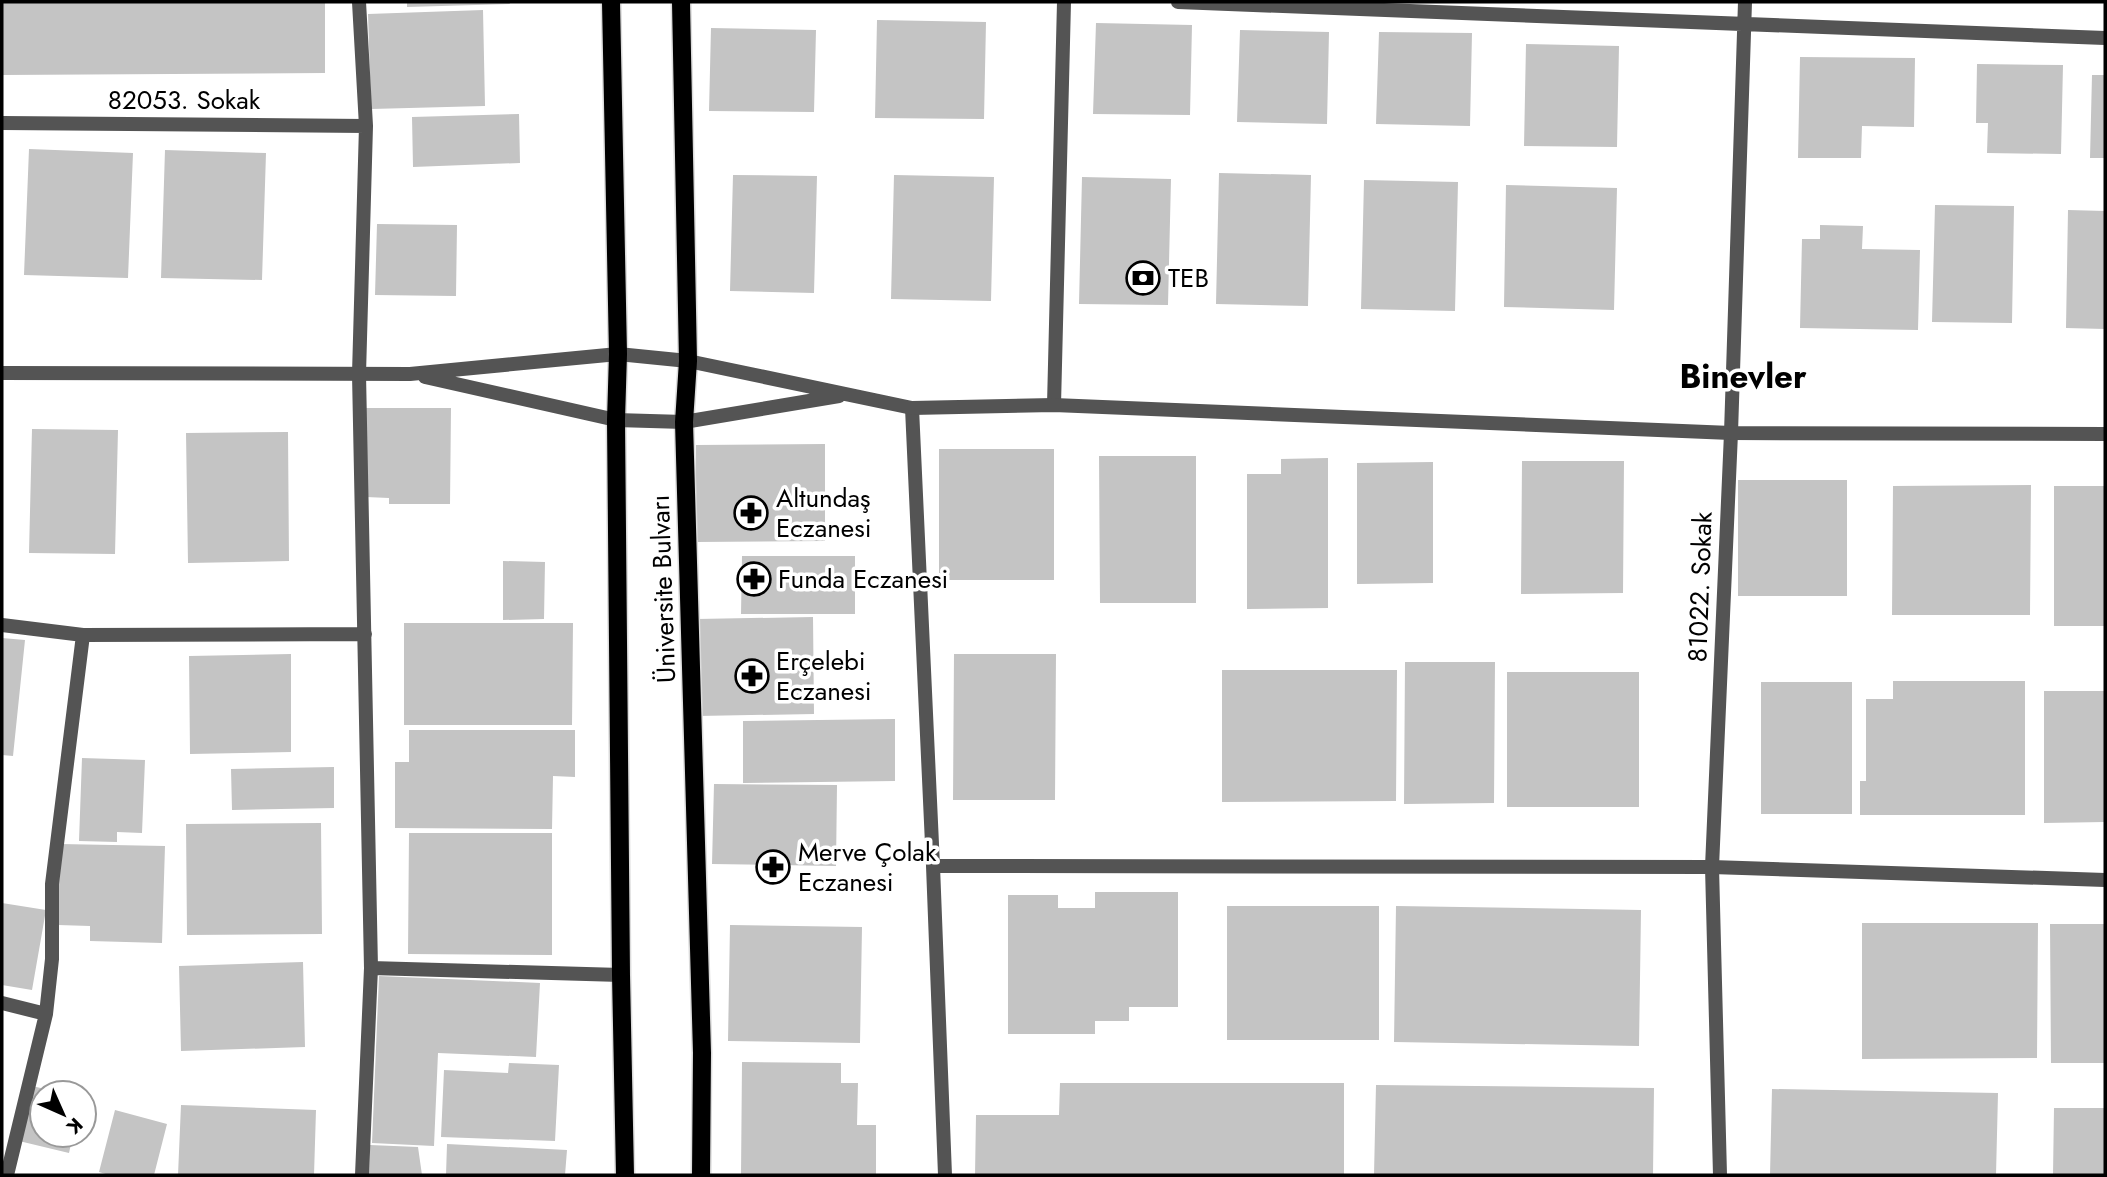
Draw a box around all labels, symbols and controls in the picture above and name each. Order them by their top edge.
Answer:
street label: 82053. Sokak [108,81,261,119]
bank icon: TEB [1124,259,1162,297]
place label: TEB [1168,259,1209,297]
district label: Binevler [1679,353,1807,400]
place label: Altundaş Eczanesi [776,479,871,547]
street label: Üniversite Bulvarı [641,494,685,684]
pharmacy icon: Altundaş Eczanesi [732,494,770,532]
street label: 81022. Sokak [1678,511,1722,663]
pharmacy icon: Funda Eczanesi [735,560,773,598]
place label: Funda Eczanesi [778,560,948,598]
place label: Erçelebi Eczanesi [776,642,871,710]
pharmacy icon: Erçelebi Eczanesi [733,657,771,695]
place label: Merve Çolak Eczanesi [798,833,937,901]
pharmacy icon: Merve Çolak Eczanesi [754,848,792,886]
north arrow [28,1079,98,1149]
text: K [60,1111,89,1140]

